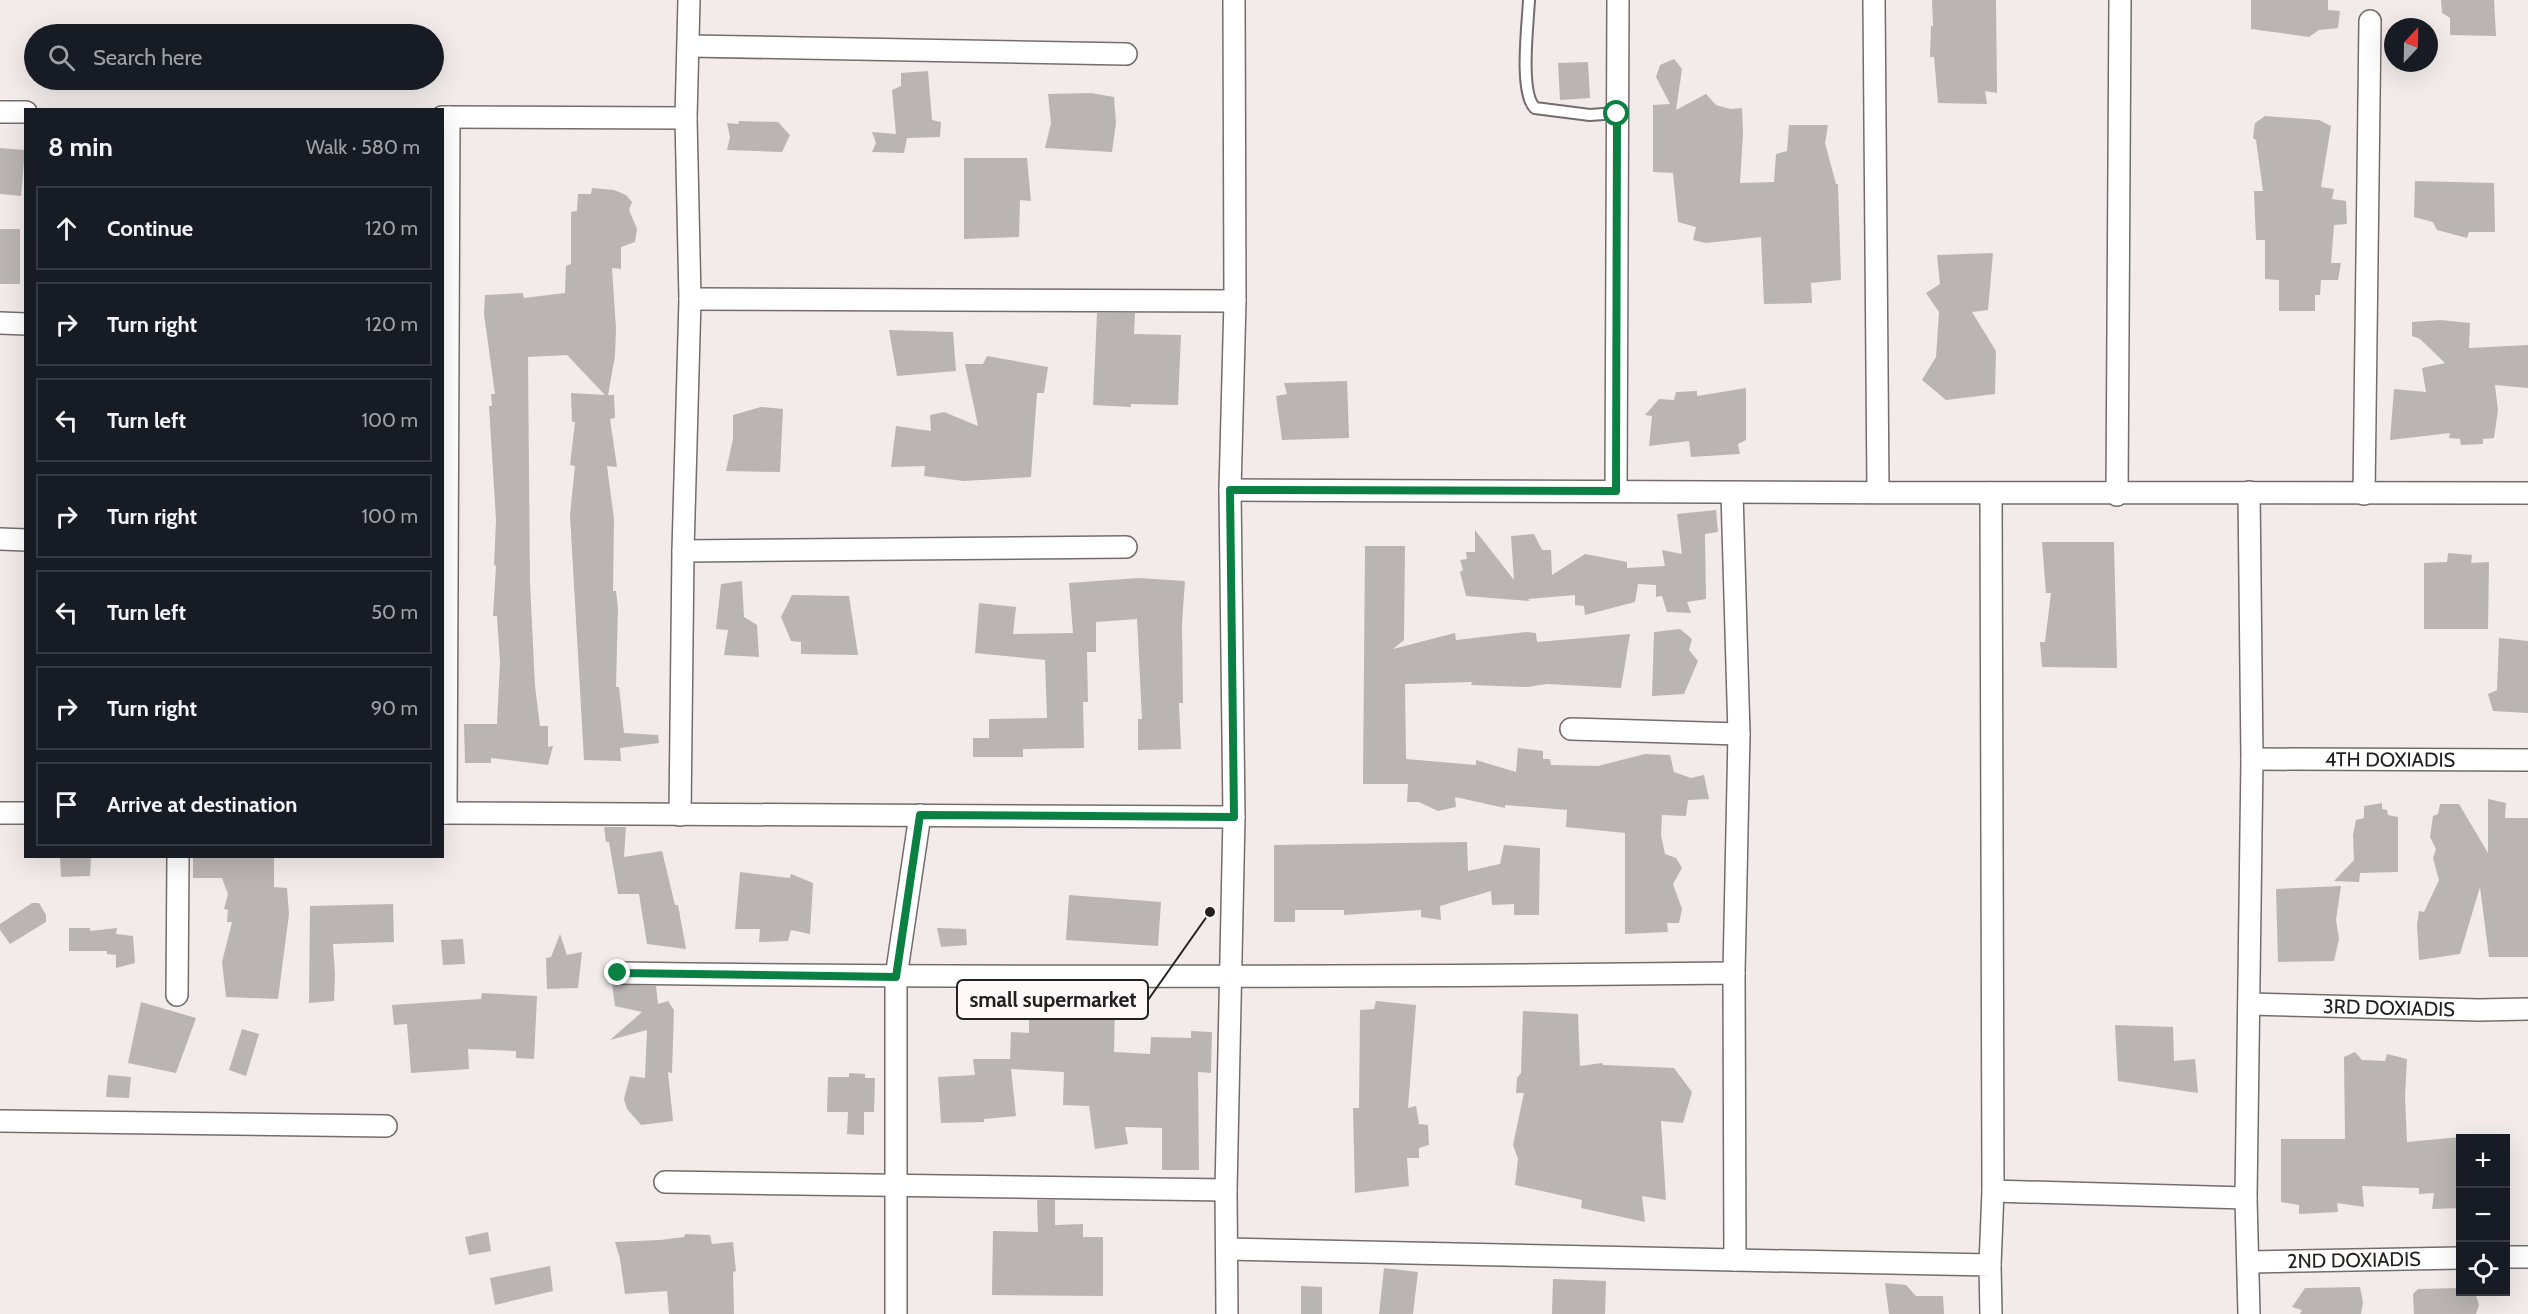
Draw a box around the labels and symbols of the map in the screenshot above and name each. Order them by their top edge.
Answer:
north arrow [2384,18,2438,72]
route start [1603,100,1629,126]
street label: 4TH DOXIADIS [2325,747,2456,772]
route end [604,959,630,985]
callout: small supermarket [957,980,1148,1019]
text: small supermarket [969,987,1137,1012]
street label: 3RD DOXIADIS [2323,994,2456,1021]
street label: 2ND DOXIADIS [2287,1247,2421,1273]

